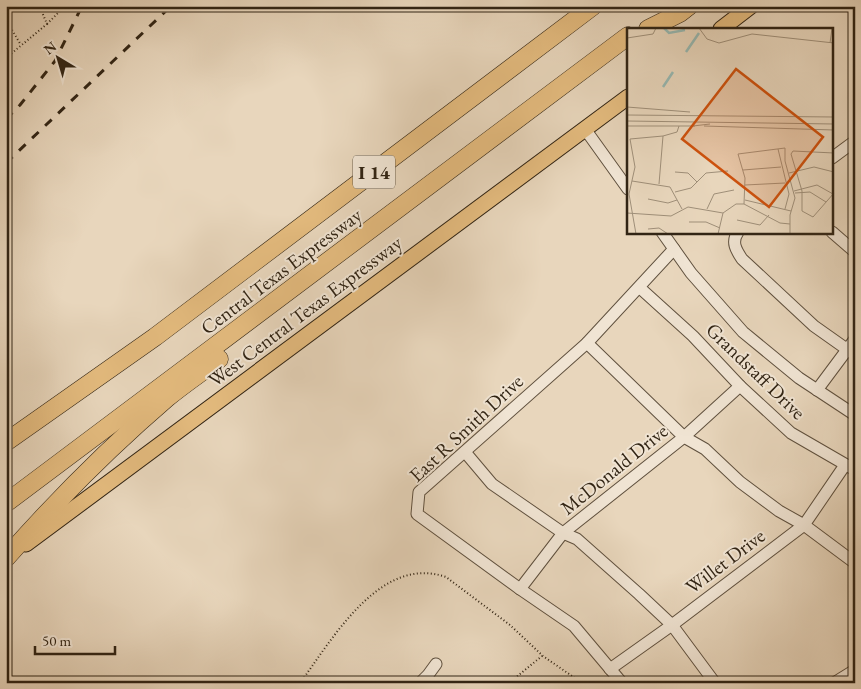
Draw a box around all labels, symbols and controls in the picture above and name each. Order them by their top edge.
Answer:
inset map [627,28,834,234]
north arrow [32,32,82,82]
text: N [40,37,61,58]
road number: I 14 [353,156,395,188]
street label: Central Texas Expressway [195,202,367,340]
street label: West Central Texas Expressway [203,229,407,392]
street label: Grandstaff Drive [701,317,812,425]
street label: East R Smith Drive [403,368,529,488]
street label: McDonald Drive [555,418,673,520]
street label: Willet Drive [680,522,770,599]
scale bar [35,624,115,656]
text: 50 m [42,631,71,650]

